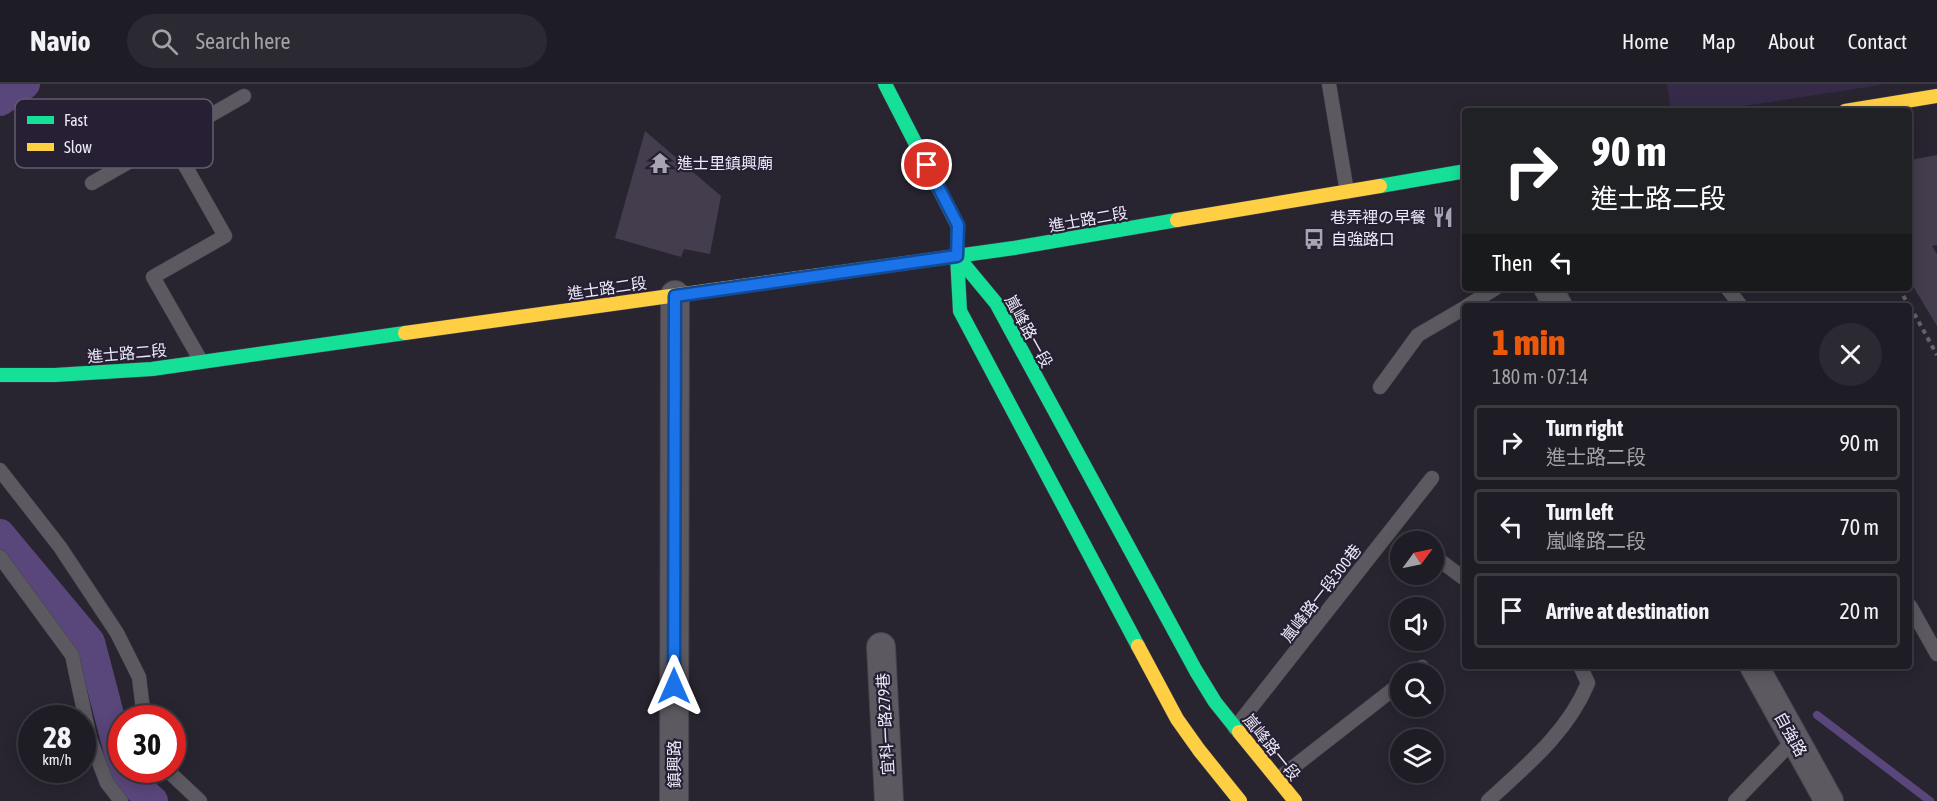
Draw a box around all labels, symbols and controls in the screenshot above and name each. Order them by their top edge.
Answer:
search box [127,14,547,68]
text: Navio [30,25,91,57]
icon: search [148,25,181,58]
text: Search here [196,28,291,54]
text: Home [1622,29,1669,53]
text: Map [1702,29,1736,53]
text: About [1769,29,1815,53]
text: Contact [1848,29,1907,53]
legend [15,99,213,168]
text: Fast [64,111,88,129]
text: 90 m [1591,127,1666,175]
icon: right [1492,132,1570,210]
text: Slow [64,138,92,156]
pin [901,139,952,190]
icon: arrive [910,148,943,181]
temple icon: 進士里鎮興廟 [648,151,672,175]
place label: 進士里鎮興廟 [677,154,773,172]
text: 進士路二段 [1591,183,1726,214]
street label: 進士路二段 [1047,203,1129,235]
restaurant icon: 巷弄裡の早餐 [1431,205,1455,229]
place label: 巷弄裡の早餐 [1330,208,1426,226]
bus stop icon: 自強路口 [1302,227,1326,251]
place label: 自強路口 [1331,230,1395,248]
icon: left [1545,246,1578,279]
text: Then [1492,250,1533,276]
street label: 進士路二段 [566,274,648,302]
street label: 嵐峰路一段 [1002,292,1056,370]
text: 1 min [1492,321,1566,363]
button: close [1819,323,1882,386]
street label: 進士路二段 [86,341,168,365]
text: 180 m · 07:14 [1492,365,1588,388]
text: Turn right [1546,415,1623,441]
icon: right [1495,426,1528,459]
text: 90 m [1839,430,1879,456]
text: 進士路二段 [1546,445,1646,468]
text: Turn left [1546,499,1613,525]
icon: left [1495,510,1528,543]
text: 70 m [1839,514,1879,540]
text: 嵐峰路二段 [1546,529,1646,552]
north arrow [1390,531,1444,585]
map controls [1390,531,1444,783]
street label: 嵐峰路一段300巷 [1277,541,1365,645]
icon: arrive [1495,594,1528,627]
button: sound [1390,597,1444,651]
text: Arrive at destination [1546,598,1709,624]
text: 20 m [1839,598,1879,624]
position arrow [642,654,706,718]
button: search [1390,663,1444,717]
street label: 宜科一路279巷 [873,672,897,776]
speed limit sign: 30 [108,705,186,783]
street label: 自強路 [1771,709,1811,759]
street label: 嵐峰路一段 [1240,710,1304,784]
text: 28 [43,720,71,754]
button: layers [1390,729,1444,783]
street label: 鎮興路 [665,740,683,788]
text: km/h [42,751,72,768]

